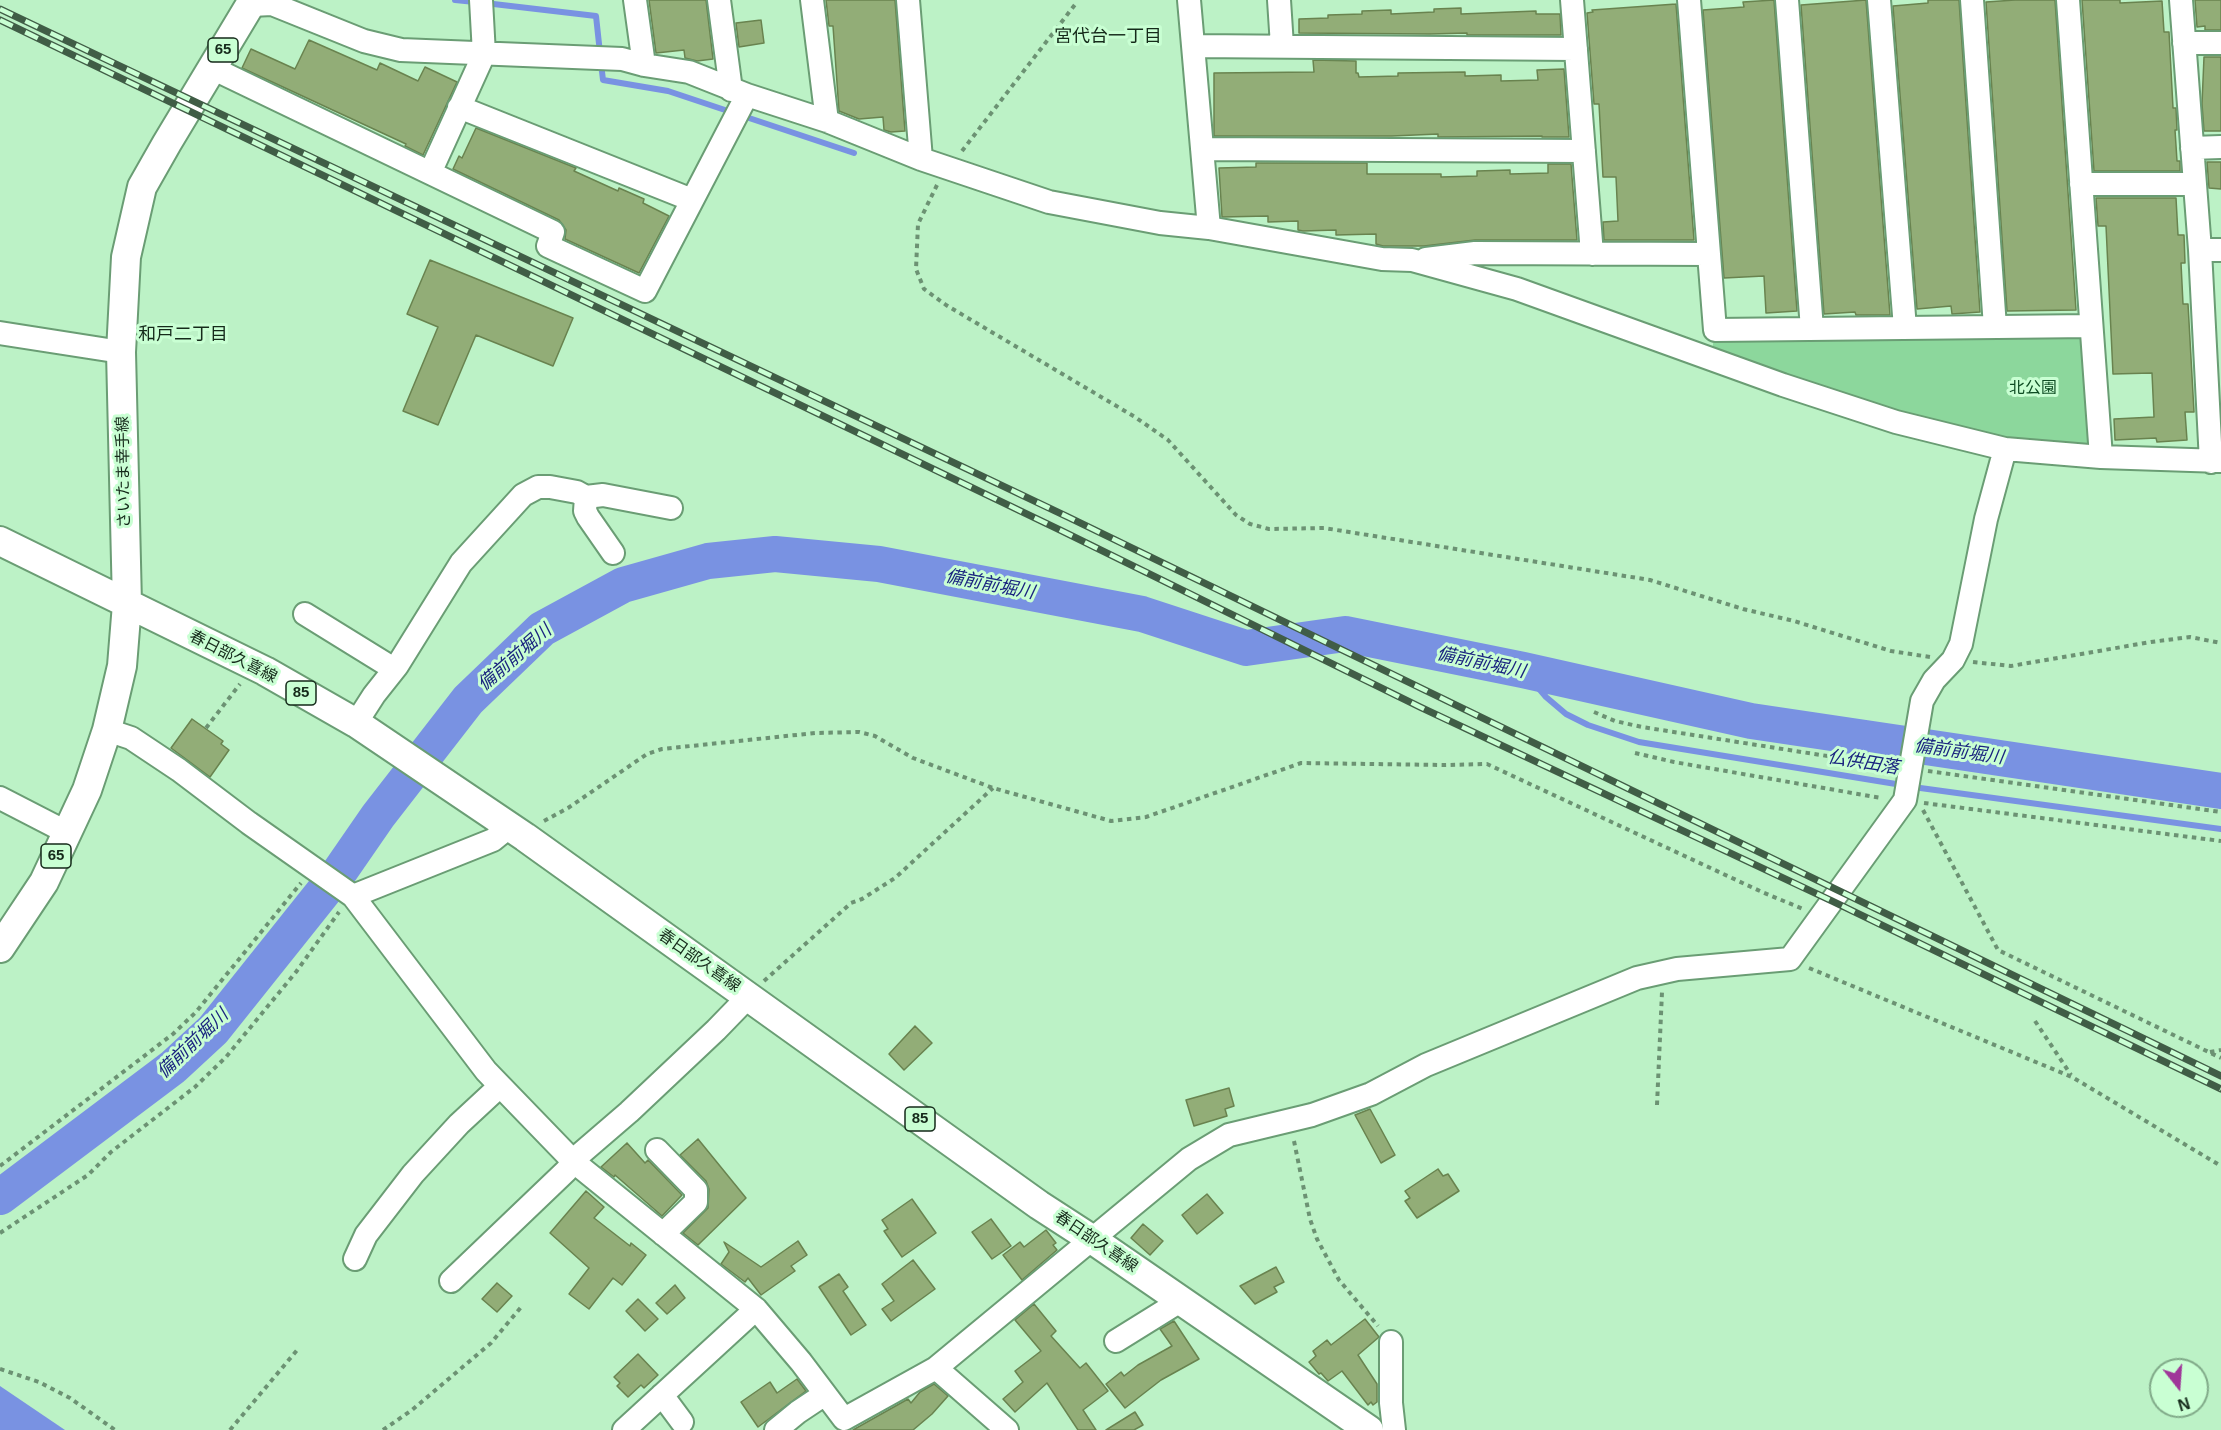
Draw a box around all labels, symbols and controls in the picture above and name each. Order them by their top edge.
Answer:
district label: 宮代台一丁目 [1054,26,1162,48]
road number: 65 [208,38,238,62]
district label: 和戸二丁目 [138,324,228,346]
park label: 北公園 [2009,379,2057,399]
street label: さいたま幸手線 [113,416,135,528]
water label: 備前前堀川 [944,566,1036,604]
water label: 備前前堀川 [474,620,556,696]
street label: 春日部久喜線 [186,627,280,687]
water label: 備前前堀川 [1435,643,1527,683]
road number: 85 [286,681,316,705]
water label: 備前前堀川 [1913,735,2005,769]
water label: 仏供田落 [1826,747,1900,779]
road number: 65 [41,844,71,868]
street label: 春日部久喜線 [654,926,744,996]
water label: 備前前堀川 [153,1005,233,1083]
road number: 85 [905,1107,935,1131]
street label: 春日部久喜線 [1051,1207,1141,1277]
north arrow [2149,1358,2209,1418]
text: N [2176,1394,2192,1414]

